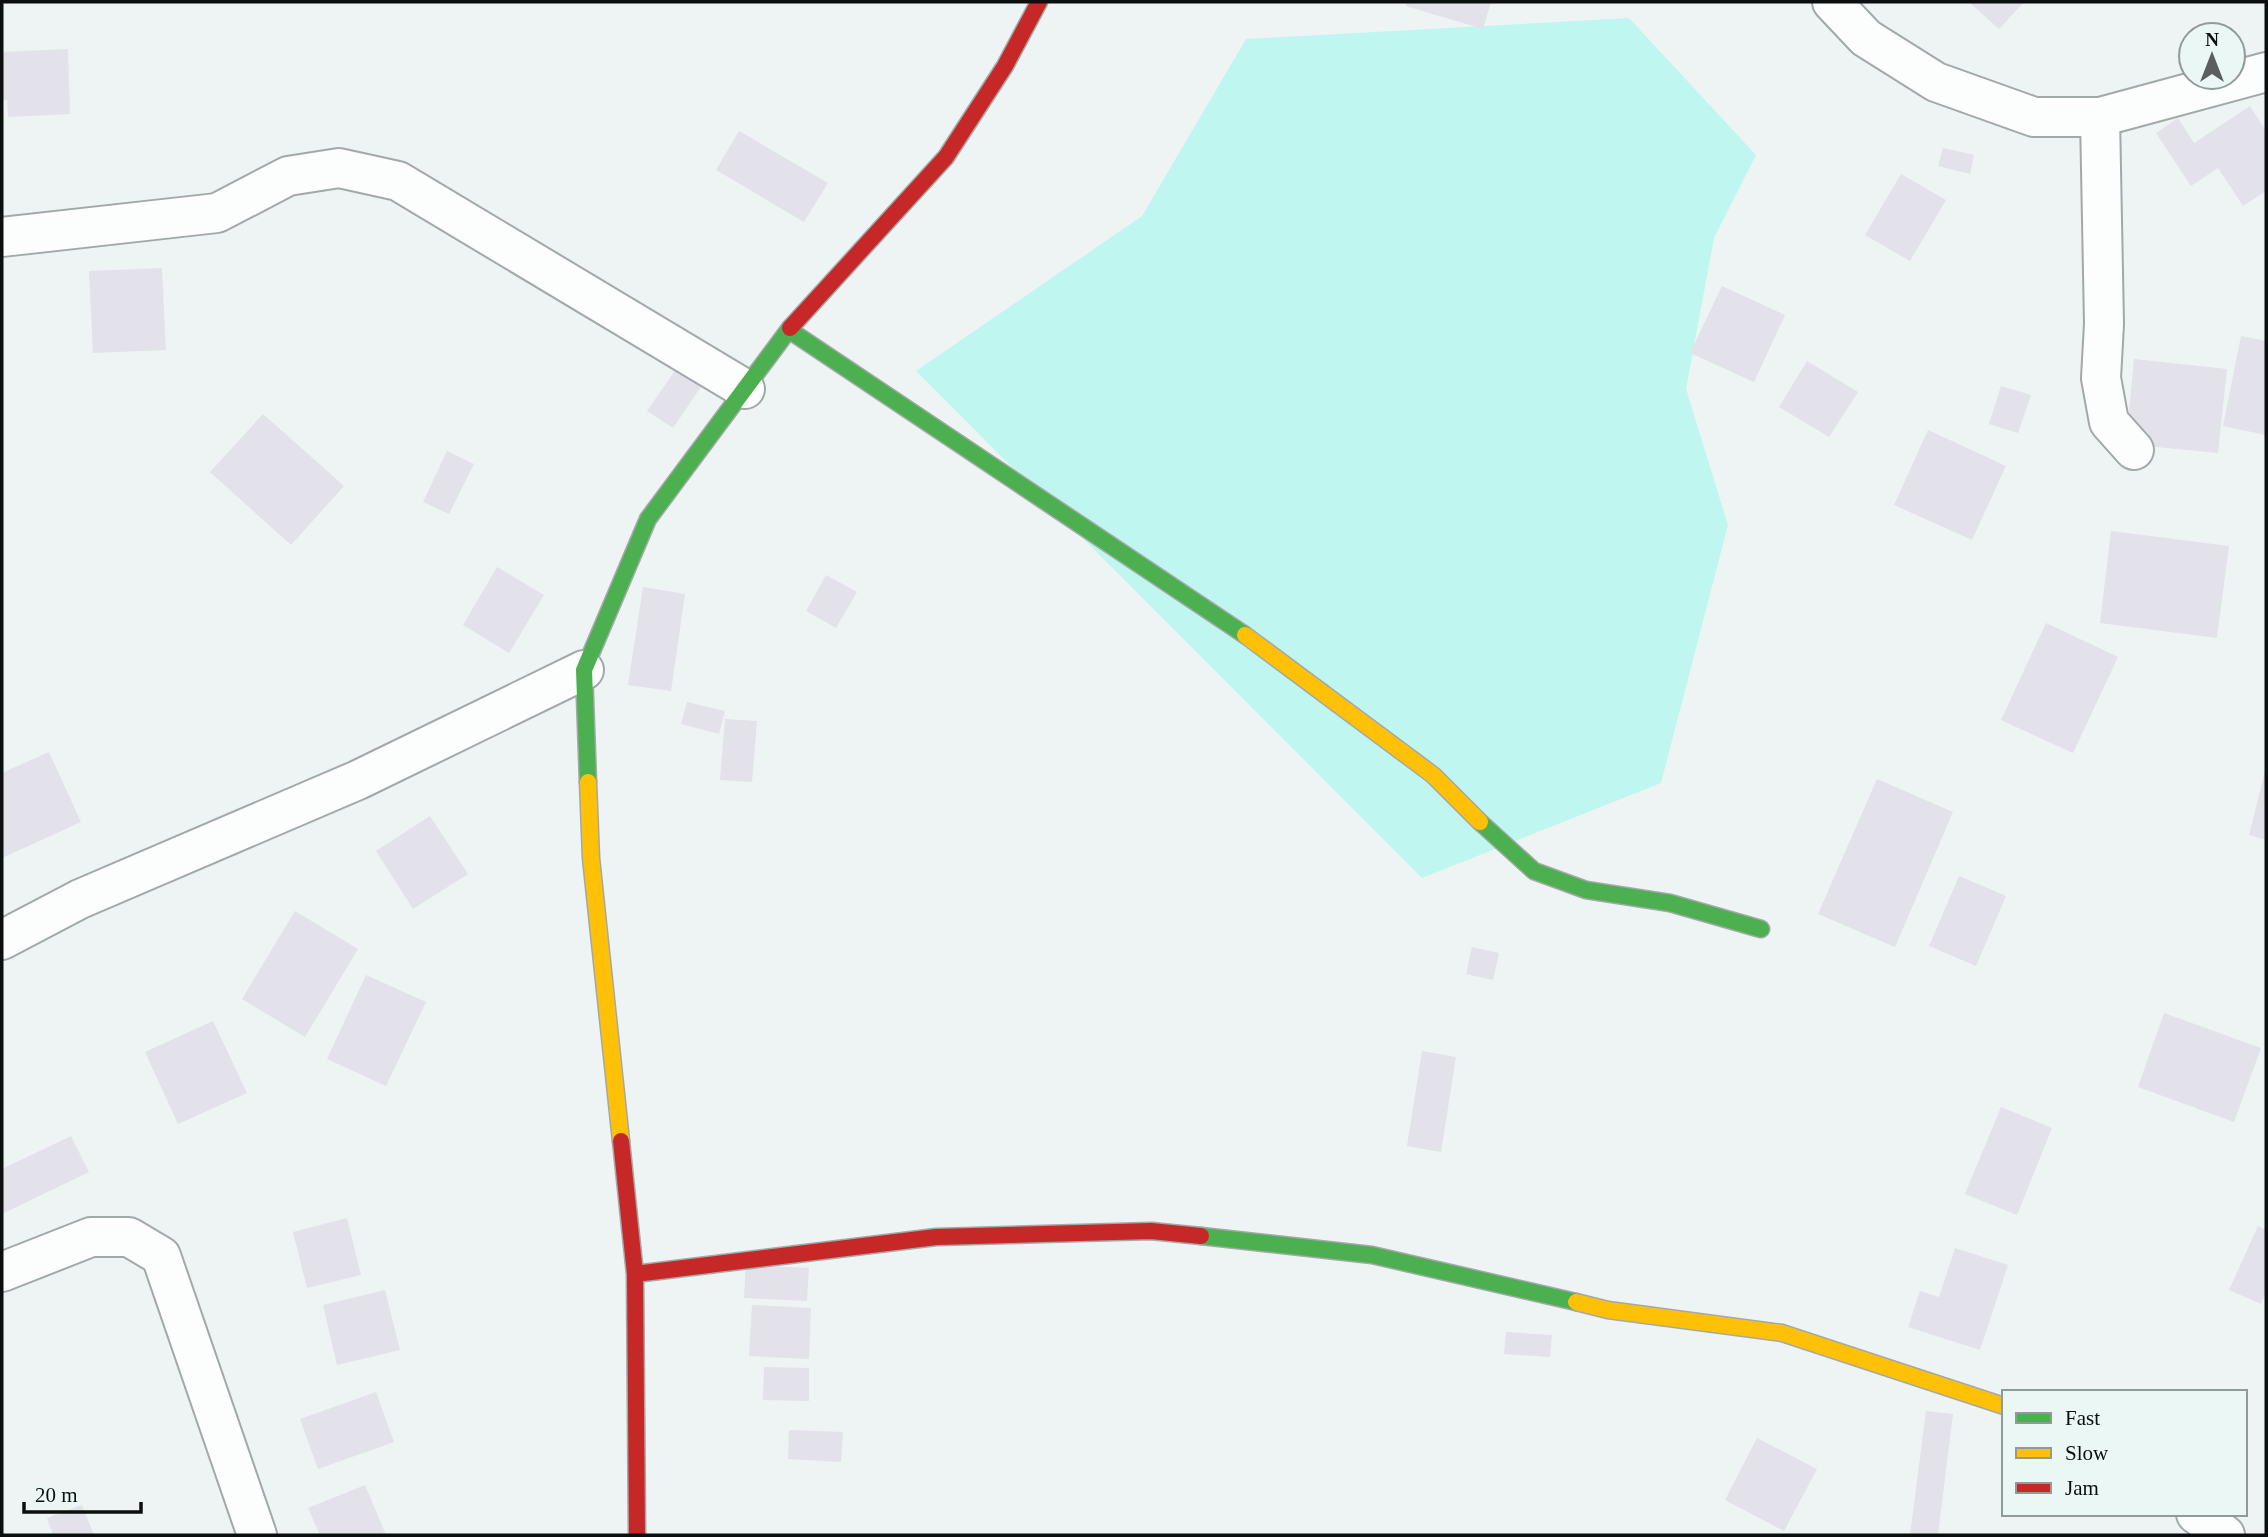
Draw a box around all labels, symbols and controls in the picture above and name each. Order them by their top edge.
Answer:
north arrow [2177,21,2247,91]
text: N [2205,29,2219,50]
legend [2002,1390,2247,1516]
text: Fast [2065,1406,2100,1430]
text: Slow [2065,1441,2109,1465]
scale bar [24,1470,142,1514]
text: Jam [2065,1476,2099,1500]
text: 20 m [35,1483,78,1507]

